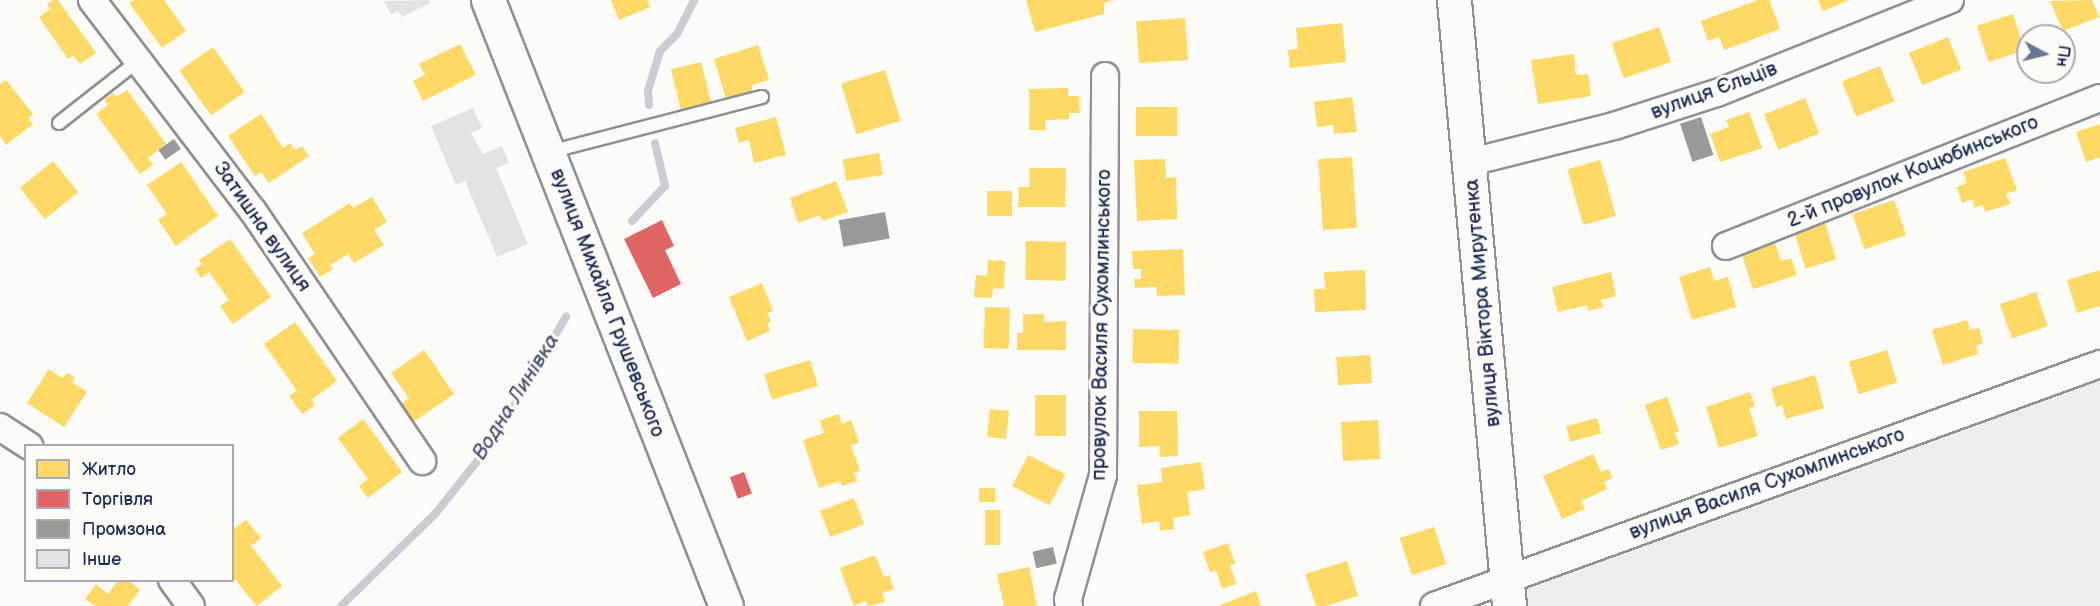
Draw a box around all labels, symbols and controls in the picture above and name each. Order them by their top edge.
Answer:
north arrow [2016,24,2076,84]
text: Пн [2052,44,2073,68]
street label: вулиця Єльців [1648,57,1780,125]
street label: 2-й провулок Коцюбинського [1784,111,2042,233]
street label: Затишна вулиця [208,157,316,297]
street label: вулиця Михайла Грушевського [545,165,669,441]
street label: провулок Василя Сухомлинського [1087,169,1117,481]
street label: вулиця Віктора Мирутенка [1460,178,1506,428]
water label: Водна Линівка [467,329,565,465]
street label: вулиця Василя Сухомлинського [1626,423,1908,545]
legend [24,444,234,582]
text: Житло [82,459,136,480]
text: Торгівля [82,489,153,510]
text: Промзона [82,519,166,540]
text: Інше [82,549,121,570]

